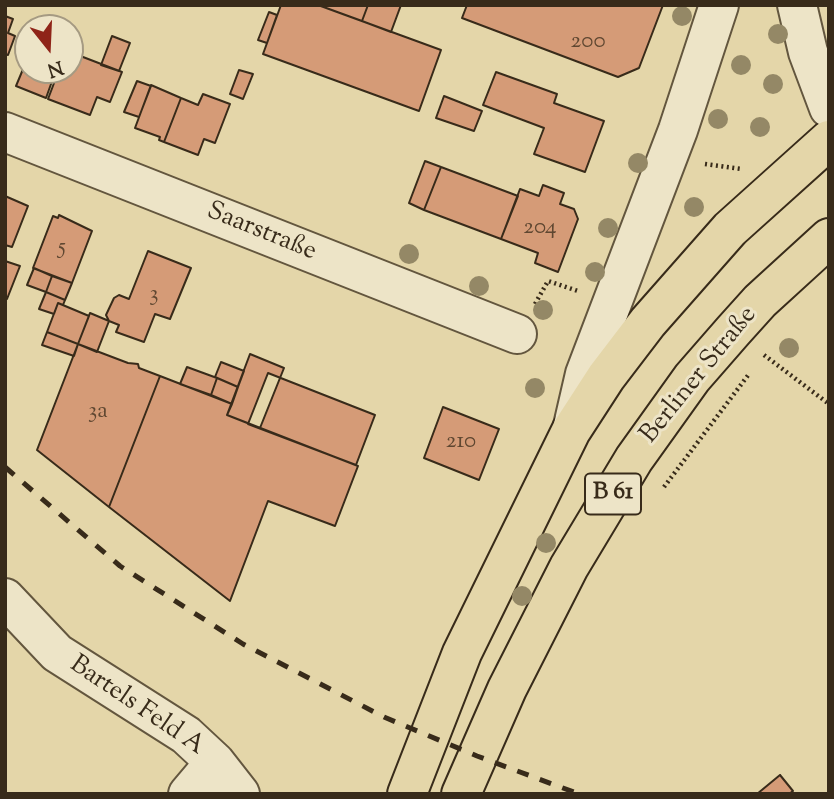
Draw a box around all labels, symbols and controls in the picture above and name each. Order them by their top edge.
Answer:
north arrow [14,14,84,84]
house number: 200 [570,29,606,57]
text: N [44,52,66,83]
street label: Saarstraße [202,197,320,269]
house number: 204 [523,215,557,243]
house number: 5 [58,235,66,263]
house number: 3 [149,282,159,310]
street label: Berliner Straße [635,301,765,451]
house number: 3a [88,399,108,427]
house number: 210 [446,429,476,457]
road number: B 61 [585,474,641,514]
street label: Bartels Feld A [63,650,209,764]

